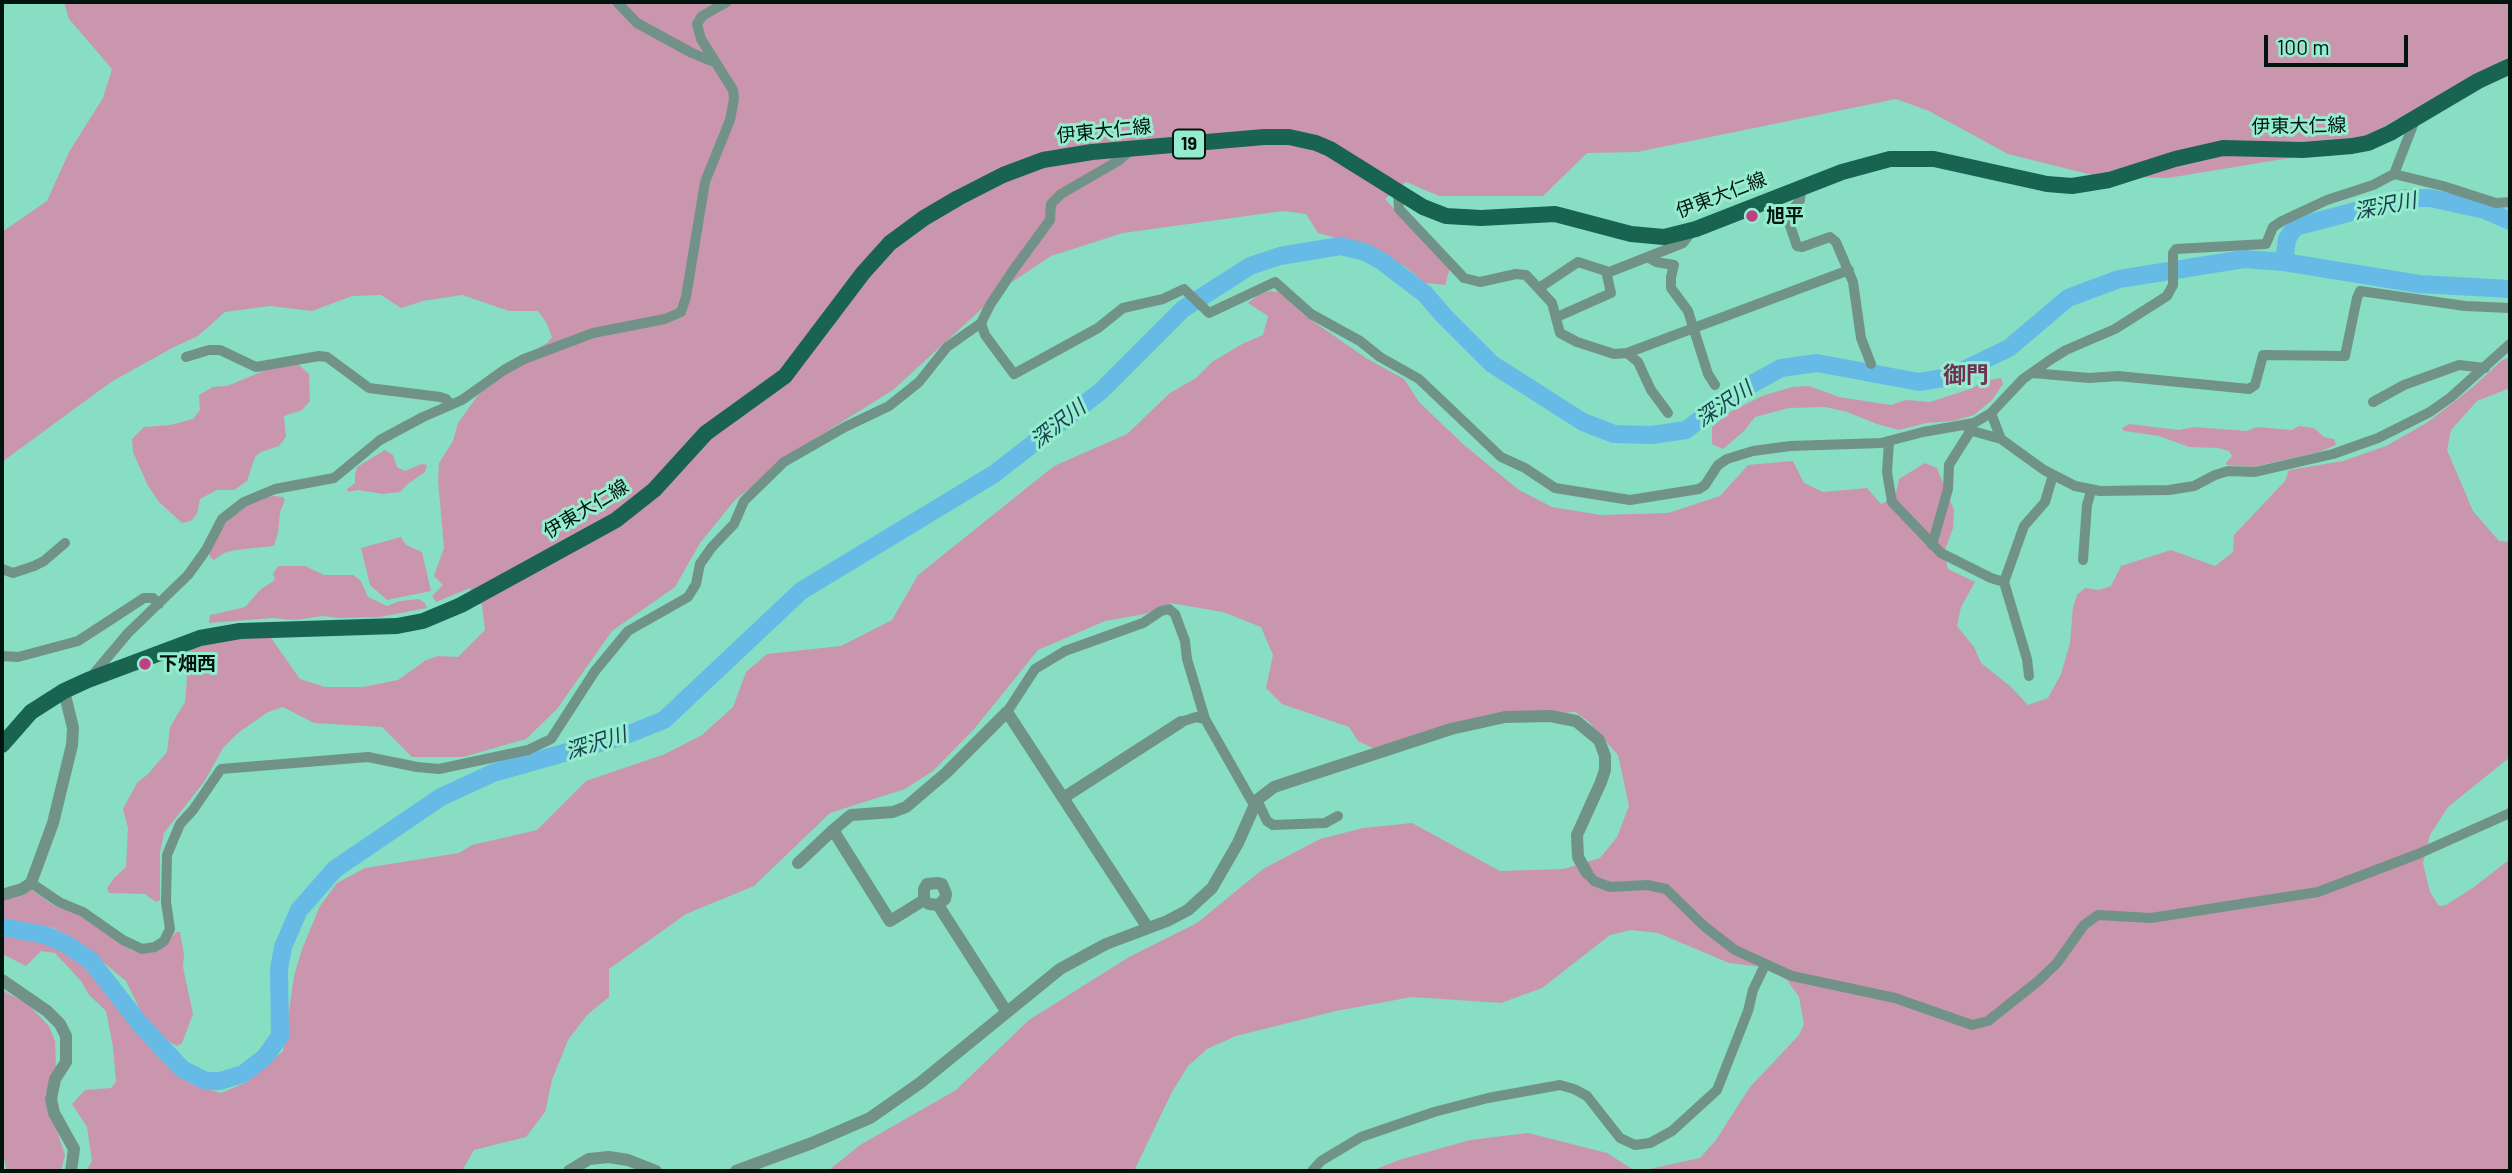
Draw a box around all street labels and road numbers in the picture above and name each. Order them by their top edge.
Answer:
street label: 伊東大仁線 [2251,114,2347,138]
street label: 伊東大仁線 [1056,115,1152,147]
road number: 19 [1173,130,1205,159]
street label: 伊東大仁線 [1673,167,1769,223]
street label: 伊東大仁線 [539,475,633,543]

